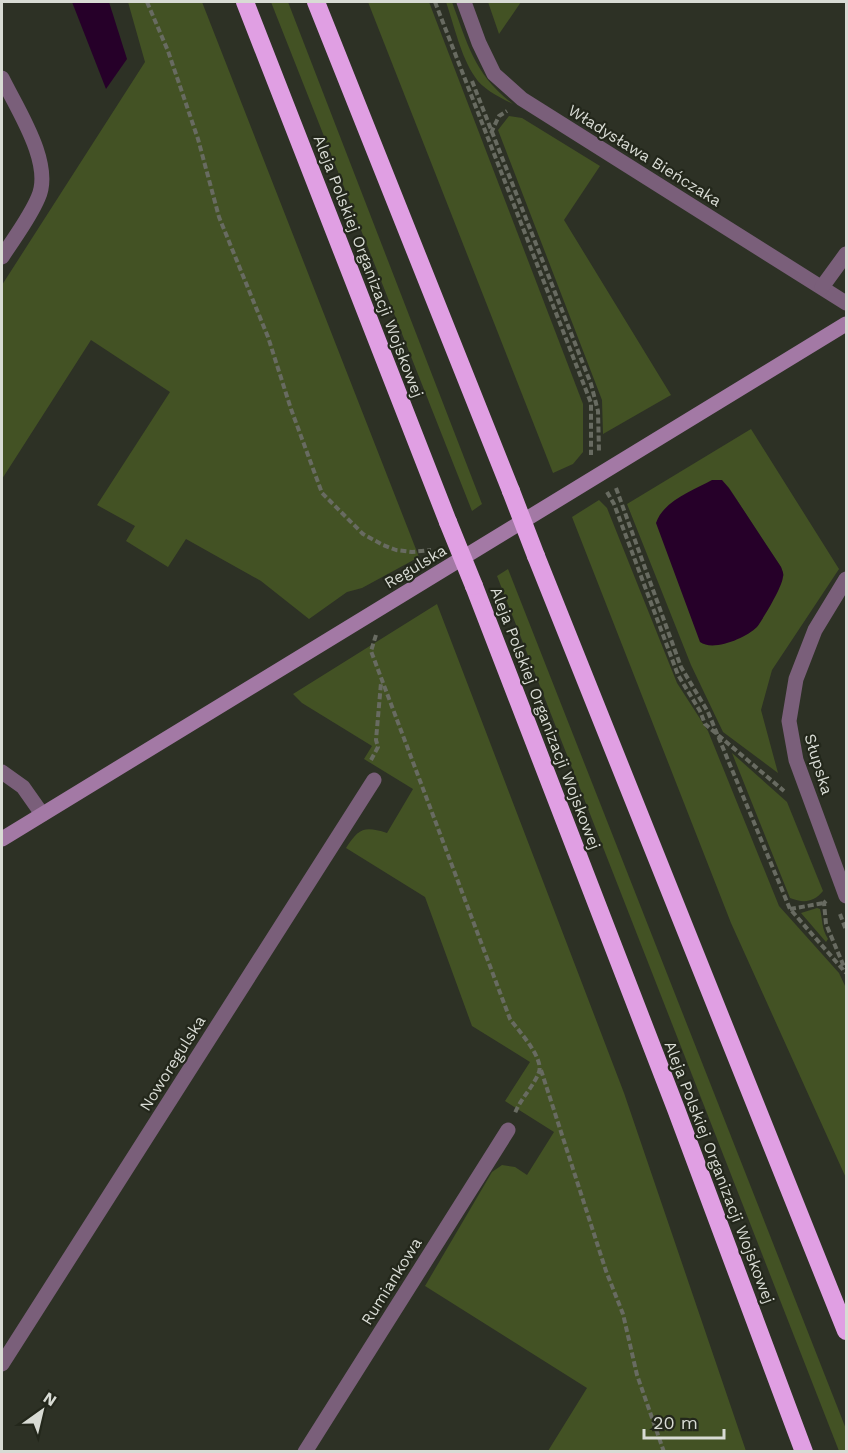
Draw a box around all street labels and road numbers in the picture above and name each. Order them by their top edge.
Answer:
street label: Władysława Bieńczaka [565,100,725,210]
street label: Aleja Polskiej Organizacji Wojskowej [310,132,428,400]
street label: Regulska [381,540,450,592]
street label: Aleja Polskiej Organizacji Wojskowej [487,584,605,852]
street label: Słupska [800,731,837,797]
street label: Noworegulska [136,1012,209,1114]
street label: Aleja Polskiej Organizacji Wojskowej [661,1038,779,1306]
street label: Rumiankowa [357,1234,426,1328]

